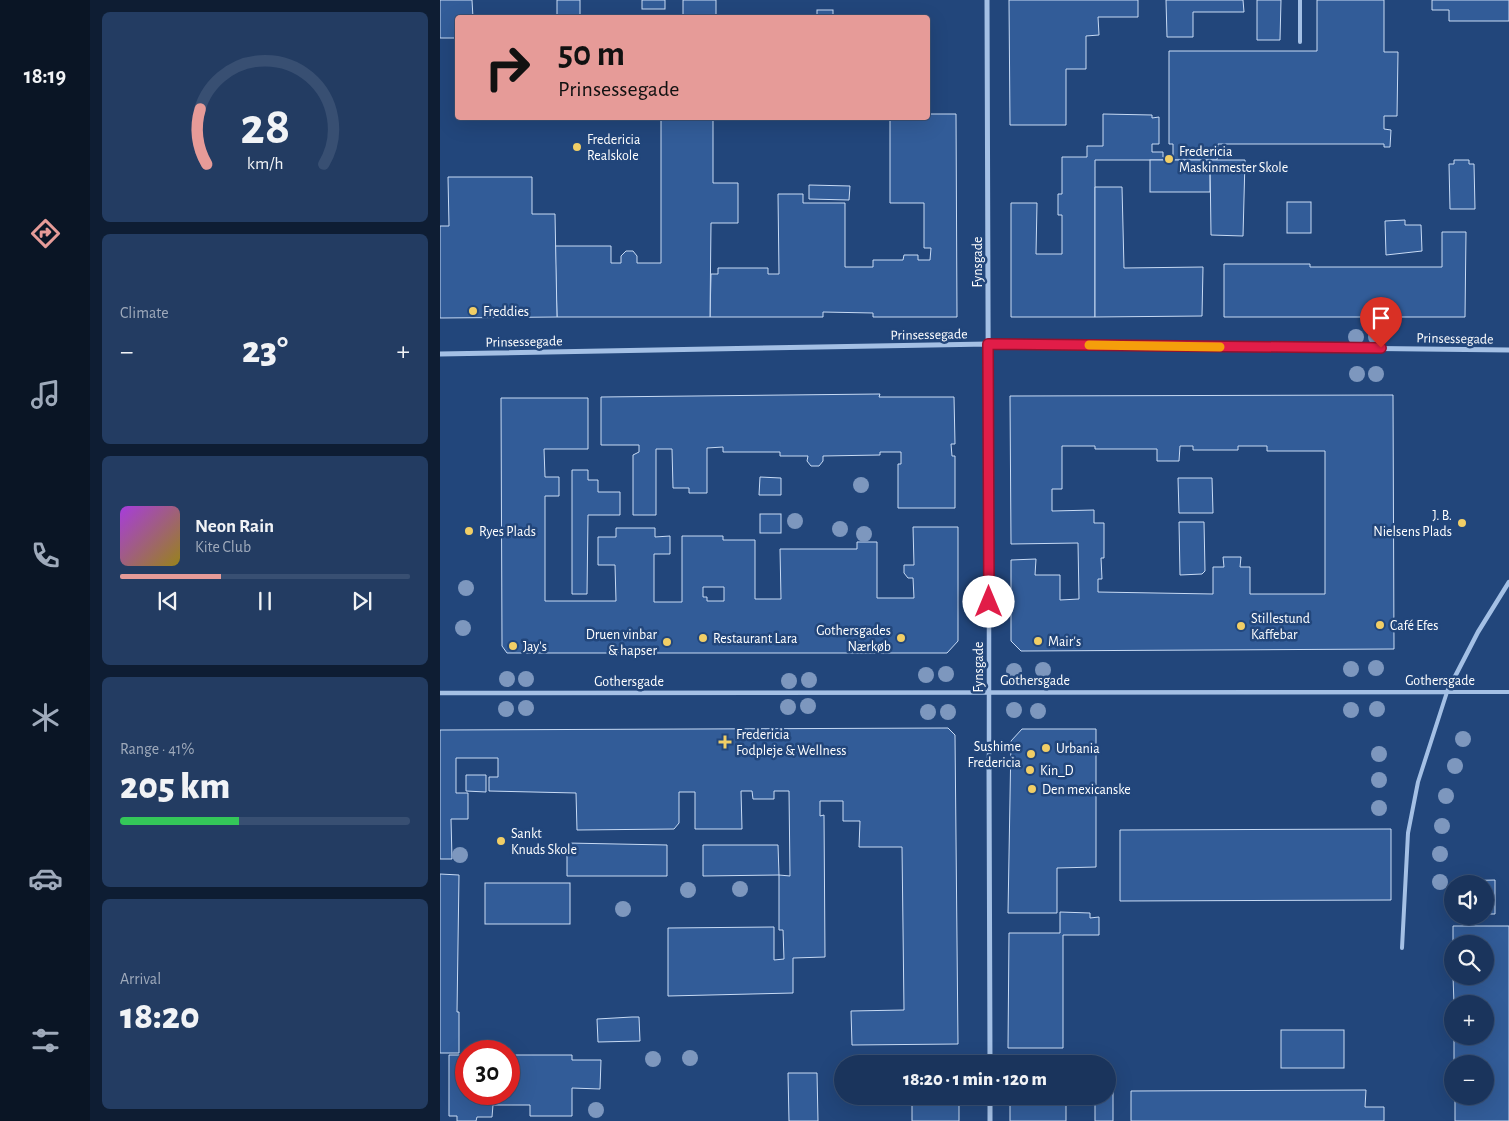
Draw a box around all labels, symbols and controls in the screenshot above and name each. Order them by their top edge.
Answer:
icon: right [475,35,540,100]
text: 50 m [558,37,625,72]
text: 18:19 [24,65,66,87]
text: Prinsessegade [558,78,680,100]
text: 28 [240,101,290,153]
place label: Fredericia Realskole [587,133,641,163]
marker: Fredericia Realskole [571,141,583,153]
place label: Fredericia Maskinmester Skole [1179,145,1288,175]
marker: Fredericia Maskinmester Skole [1163,153,1175,165]
text: km/h [247,155,283,173]
icon: directions [28,216,63,251]
street label: Fynsgade [971,236,985,288]
pin [1360,297,1402,348]
icon: arrive [1367,304,1395,332]
text: Climate [120,305,169,321]
marker: Freddies [467,305,479,317]
place label: Freddies [483,305,529,319]
street label: Prinsessegade [890,327,968,343]
street label: Prinsessegade [1416,331,1494,347]
text: 23° [242,332,288,370]
street label: Prinsessegade [485,334,563,350]
text: − [120,338,133,366]
text: + [397,338,410,366]
icon: music [28,377,63,412]
place label: J. B. Nielsens Plads [1373,509,1452,539]
text: Neon Rain [195,517,274,536]
marker: J. B. Nielsens Plads [1456,517,1468,529]
marker: Ryes Plads [463,525,475,537]
place label: Ryes Plads [479,525,536,539]
icon: phone [28,538,63,573]
text: Kite Club [195,539,251,555]
position arrow [962,575,1014,627]
icon: previous [154,587,182,615]
icon: pause [251,587,279,615]
icon: next [348,587,376,615]
place label: Stillestund Kaffebar [1251,612,1310,642]
marker: Café Efes [1374,619,1386,631]
place label: Café Efes [1390,619,1438,633]
marker: Stillestund Kaffebar [1235,620,1247,632]
place label: Gothersgades Nærkøb [816,624,891,654]
place label: Druen vinbar & hapser [586,628,657,658]
marker: Restaurant Lara [697,632,709,644]
place label: Restaurant Lara [713,632,798,646]
marker: Gothersgades Nærkøb [895,632,907,644]
marker: Mair's [1032,635,1044,647]
place label: Mair's [1048,635,1081,649]
marker: Druen vinbar & hapser [661,636,673,648]
marker: Jay's [507,640,519,652]
place label: Jay's [523,640,547,654]
street label: Fynsgade [972,641,986,693]
street label: Gothersgade [1000,674,1070,688]
street label: Gothersgade [1405,674,1475,688]
street label: Gothersgade [594,675,664,689]
icon: climate [28,700,63,735]
place label: Fredericia Fodpleje & Wellness [736,728,847,758]
marker: Fredericia Fodpleje & Wellness [718,735,732,749]
place label: Sushime Fredericia [968,740,1022,770]
text: Range · 41% [120,741,195,757]
marker: Urbania [1040,742,1052,754]
place label: Urbania [1056,742,1100,756]
marker: Sushime Fredericia [1025,748,1037,760]
marker: Kin_D [1024,764,1036,776]
place label: Kin_D [1040,764,1074,778]
text: 205 km [120,768,230,806]
marker: Den mexicanske [1026,783,1038,795]
place label: Den mexicanske [1042,783,1131,797]
place label: Sankt Knuds Skole [511,827,577,857]
marker: Sankt Knuds Skole [495,835,507,847]
icon: car [28,861,63,896]
map controls [1444,875,1494,1105]
button: sound [1444,875,1494,925]
button: search [1444,935,1494,985]
text: Arrival [120,971,161,987]
button: + [1444,995,1494,1045]
text: 18:20 [120,998,200,1036]
icon: filters [28,1023,63,1058]
speed limit sign: 30 [455,1040,520,1105]
button: − [1444,1055,1494,1105]
text: 18:20 · 1 min · 120 m [903,1070,1047,1089]

